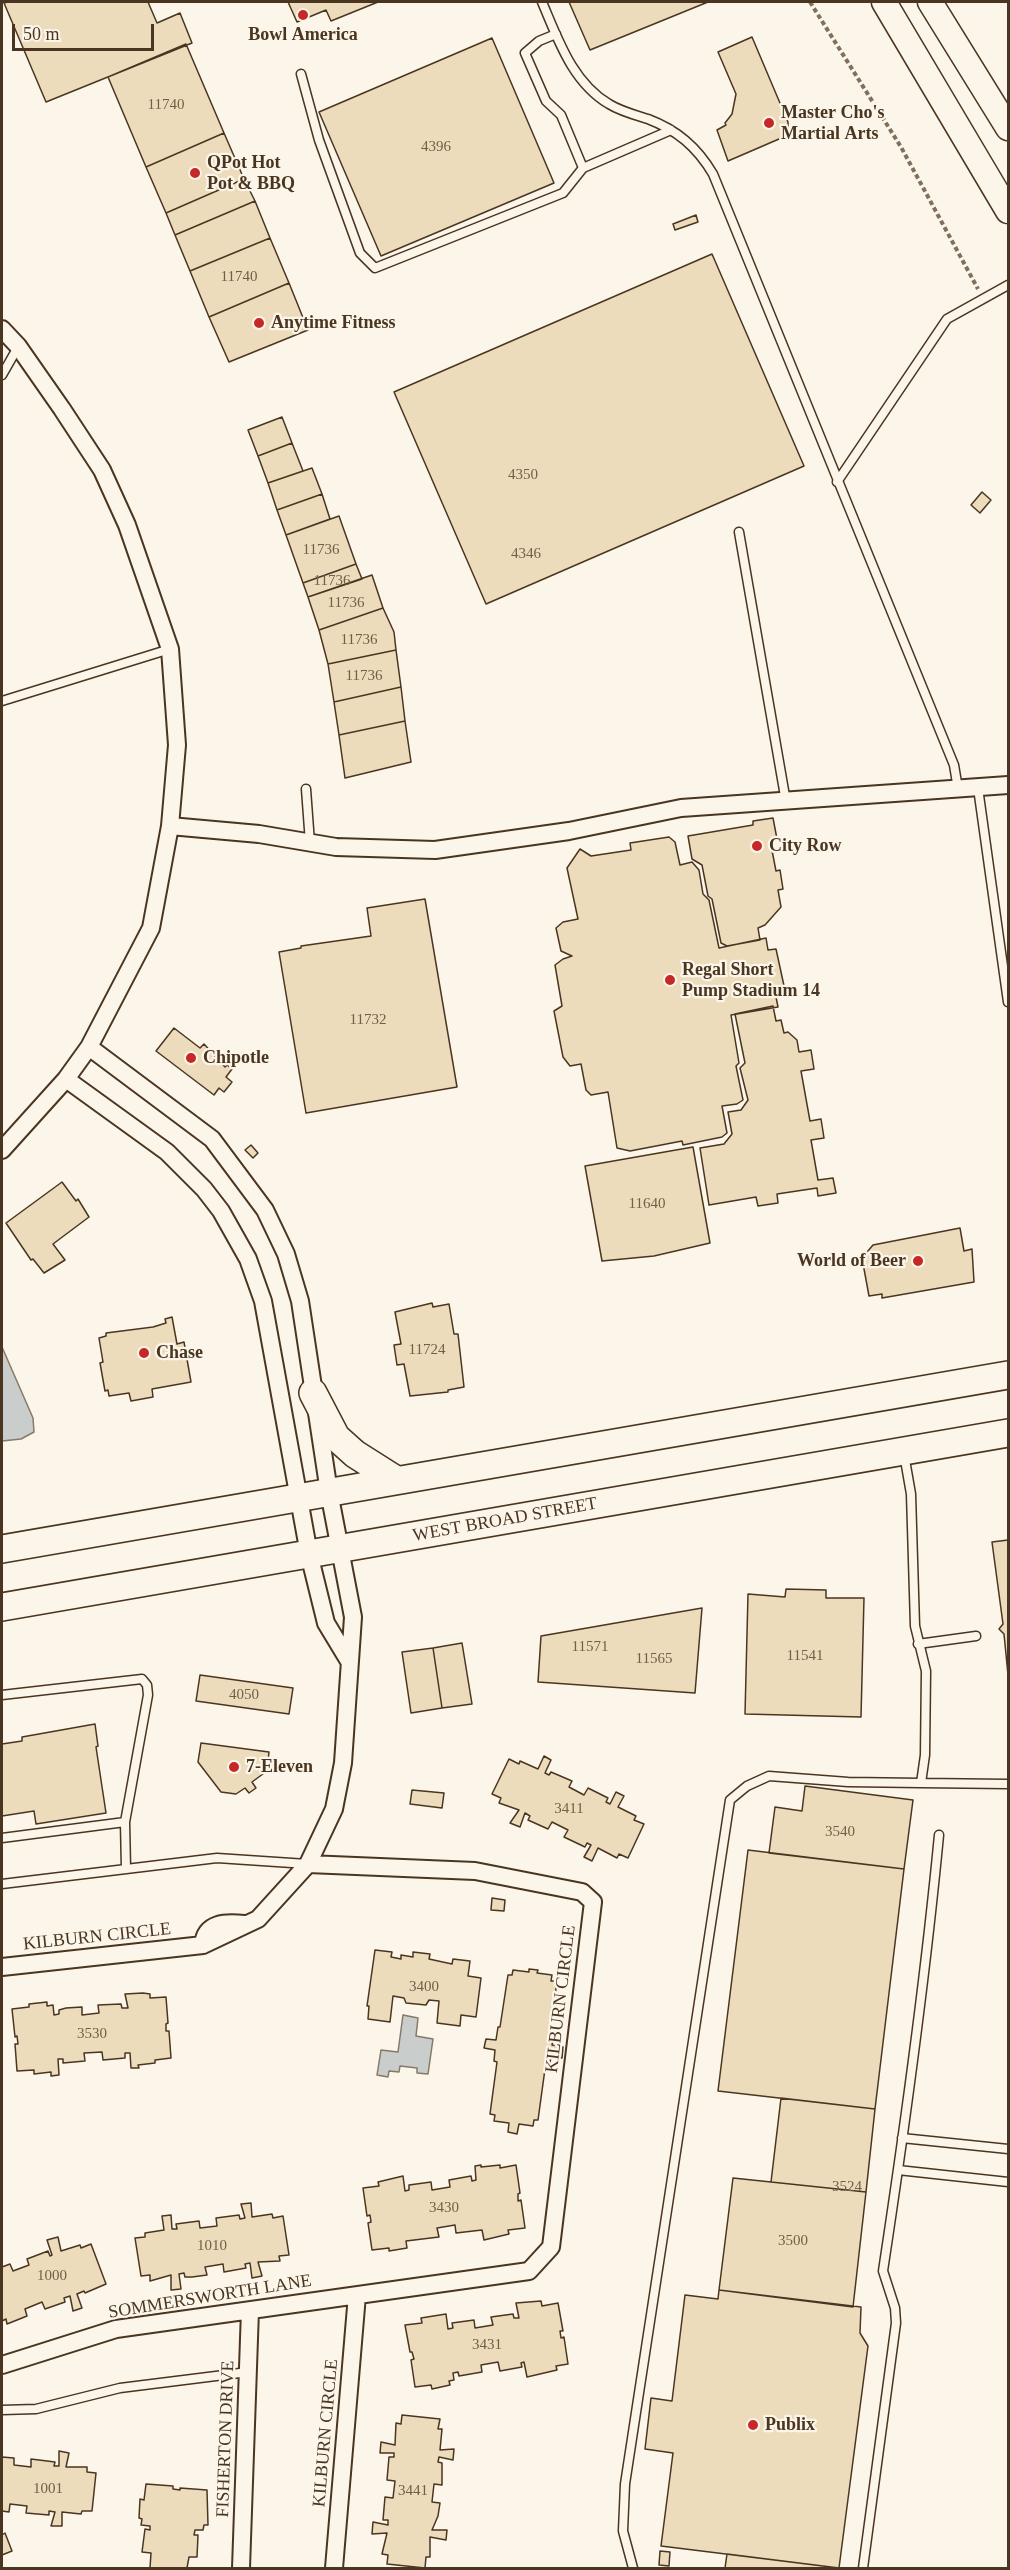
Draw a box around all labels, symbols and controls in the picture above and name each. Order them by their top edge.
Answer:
marker: Bowl America [296,8,310,22]
scale bar [15,12,158,50]
text: 50 m [23,24,60,44]
place label: Bowl America [248,24,358,46]
house number: 11740 [148,96,184,114]
place label: Master Cho's Martial Arts [781,102,884,144]
marker: Master Cho's Martial Arts [762,116,776,130]
house number: 4396 [421,138,451,156]
place label: QPot Hot Pot & BBQ [207,152,295,195]
marker: QPot Hot Pot & BBQ [188,166,202,180]
house number: 11740 [221,268,257,286]
place label: Anytime Fitness [271,312,395,334]
marker: Anytime Fitness [252,316,266,330]
house number: 4350 [508,466,538,484]
house number: 11736 [303,541,339,559]
house number: 4346 [511,545,541,563]
house number: 11736 [314,572,350,590]
house number: 11736 [328,594,364,612]
house number: 11736 [341,631,377,649]
house number: 11736 [346,667,382,685]
place label: City Row [769,835,841,857]
marker: City Row [750,839,764,853]
place label: Regal Short Pump Stadium 14 [682,959,820,1002]
marker: Regal Short Pump Stadium 14 [663,973,677,987]
house number: 11732 [350,1011,386,1029]
place label: Chipotle [203,1047,269,1069]
marker: Chipotle [184,1051,198,1065]
house number: 11640 [629,1195,665,1213]
place label: World of Beer [797,1250,906,1272]
marker: World of Beer [911,1254,925,1268]
house number: 11724 [409,1341,445,1359]
place label: Chase [156,1342,203,1364]
marker: Chase [137,1346,151,1360]
street label: WEST BROAD STREET [411,1493,599,1547]
house number: 11571 [572,1638,608,1656]
house number: 11541 [787,1647,823,1665]
house number: 11565 [636,1650,672,1668]
house number: 4050 [229,1686,259,1704]
place label: 7-Eleven [246,1756,313,1778]
marker: 7-Eleven [227,1760,241,1774]
house number: 3411 [554,1800,584,1818]
house number: 3540 [825,1823,855,1841]
street label: KILBURN CIRCLE [22,1918,172,1956]
street label: KILBURN CIRCLE [541,1924,581,2074]
house number: 3400 [409,1978,439,1996]
house number: 3530 [77,2025,107,2043]
house number: 3524 [832,2178,862,2196]
house number: 3430 [429,2199,459,2217]
house number: 3500 [778,2232,808,2250]
house number: 1010 [197,2237,227,2255]
house number: 1000 [37,2267,67,2285]
street label: SOMMERSWORTH LANE [107,2270,313,2324]
house number: 3431 [472,2336,502,2354]
street label: KILBURN CIRCLE [309,2358,343,2508]
street label: FISHERTON DRIVE [212,2360,240,2518]
place label: Publix [765,2414,815,2436]
marker: Publix [746,2418,760,2432]
house number: 1001 [33,2480,63,2498]
house number: 3441 [398,2482,428,2500]

